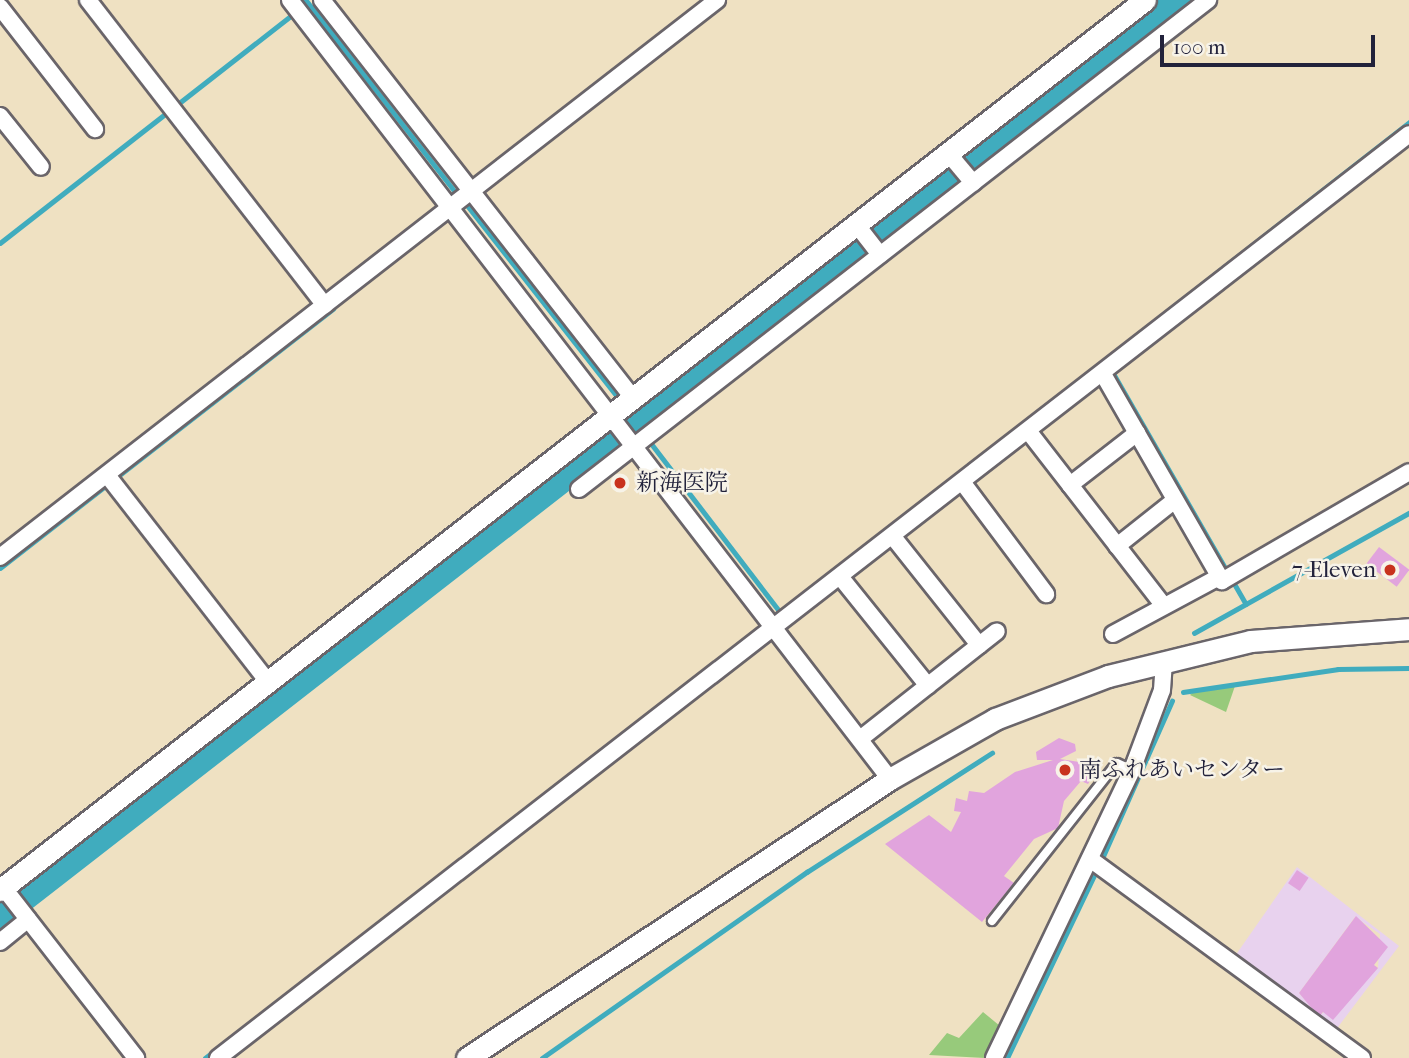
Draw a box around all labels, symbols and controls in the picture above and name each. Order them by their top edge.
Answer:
scale bar [1164,21,1379,65]
text: 100 m [1173,35,1226,59]
place label: 新海医院 [636,469,728,497]
marker: 新海医院 [610,473,630,493]
place label: 7-Eleven [1292,556,1376,584]
marker: 7-Eleven [1382,562,1398,578]
place label: 南ふれあいセンター [1079,756,1286,784]
marker: 南ふれあいセンター [1057,762,1073,778]

